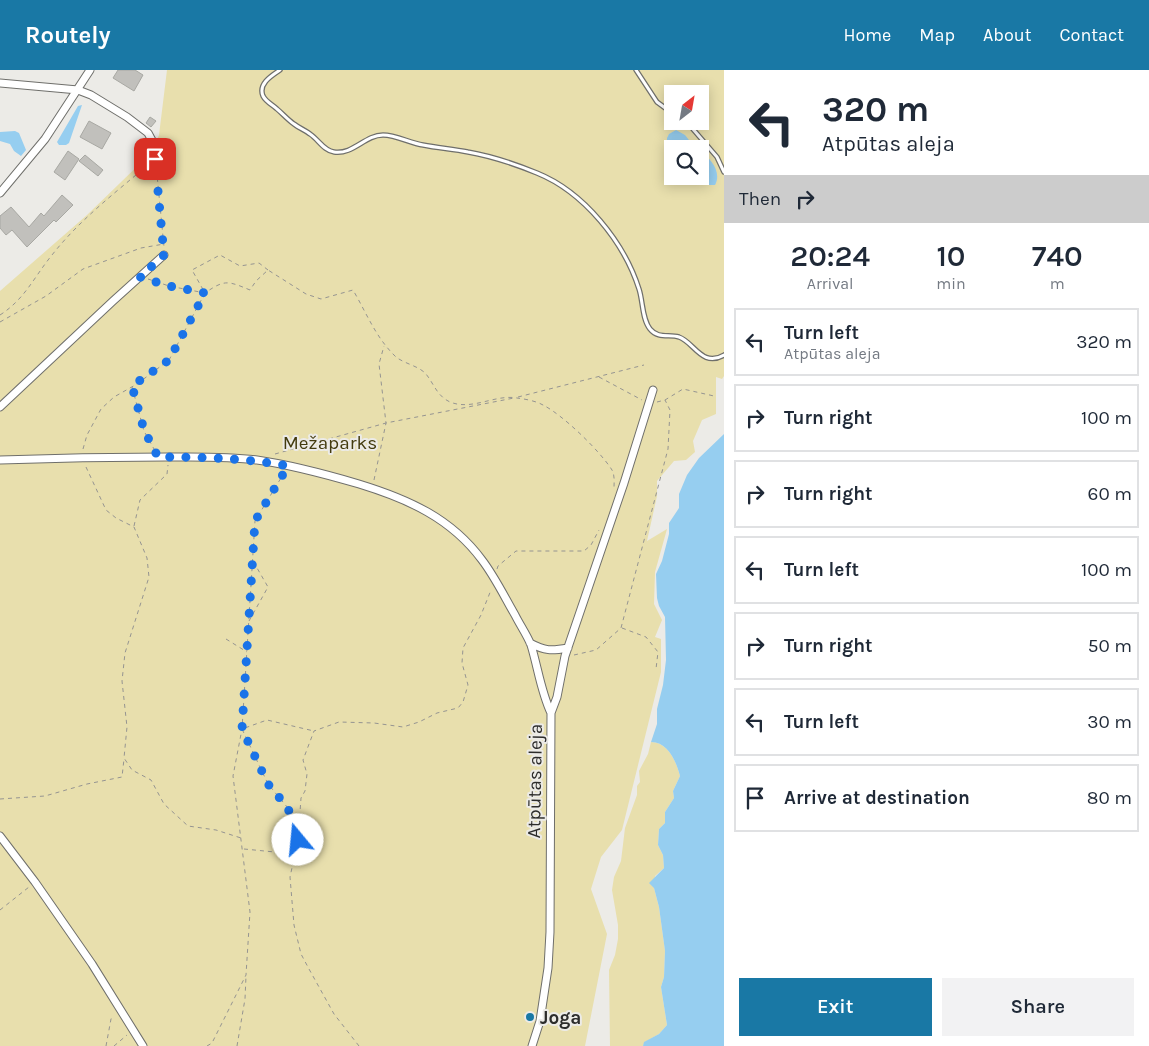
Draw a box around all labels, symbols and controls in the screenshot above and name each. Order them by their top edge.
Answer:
text: Routely [25,21,111,49]
text: Home [843,24,891,46]
text: Map [919,24,955,46]
text: About [983,24,1032,46]
text: Contact [1060,24,1124,46]
north arrow [664,85,709,130]
map controls [664,85,709,185]
text: 320 m [822,89,929,130]
icon: left [739,90,804,155]
text: Atpūtas aleja [822,131,955,157]
pin [134,138,176,180]
button: search [664,140,709,185]
icon: arrive [141,145,169,173]
icon: right [791,185,819,213]
text: Then [739,188,781,210]
text: 20:24 [790,238,870,274]
text: 10 [936,238,966,274]
text: 740 [1032,238,1083,274]
text: Arrival [807,274,854,293]
text: min [936,274,966,293]
text: m [1050,274,1065,293]
text: Turn left [784,322,859,344]
icon: left [741,328,769,356]
text: 320 m [1076,331,1132,353]
text: Atpūtas aleja [784,344,881,363]
icon: right [741,404,769,432]
text: Turn right [784,407,873,429]
text: 100 m [1081,407,1132,429]
park label: Mežaparks [283,432,377,454]
icon: right [741,480,769,508]
text: Turn right [784,483,873,505]
text: 60 m [1088,483,1132,505]
icon: left [741,556,769,584]
text: Turn left [784,559,859,581]
text: 100 m [1081,559,1132,581]
icon: right [741,632,769,660]
text: Turn right [784,635,873,657]
text: 50 m [1088,635,1132,657]
icon: left [741,708,769,736]
text: Turn left [784,711,859,733]
text: 30 m [1087,711,1132,733]
street label: Atpūtas aleja [523,723,547,839]
icon: arrive [741,784,769,812]
text: Arrive at destination [784,787,970,809]
text: 80 m [1087,787,1132,809]
position arrow [271,813,323,865]
button: Exit [739,978,932,1036]
button: Share [942,978,1134,1036]
place label: Joga [540,1007,581,1029]
marker: Joga [524,1011,536,1023]

